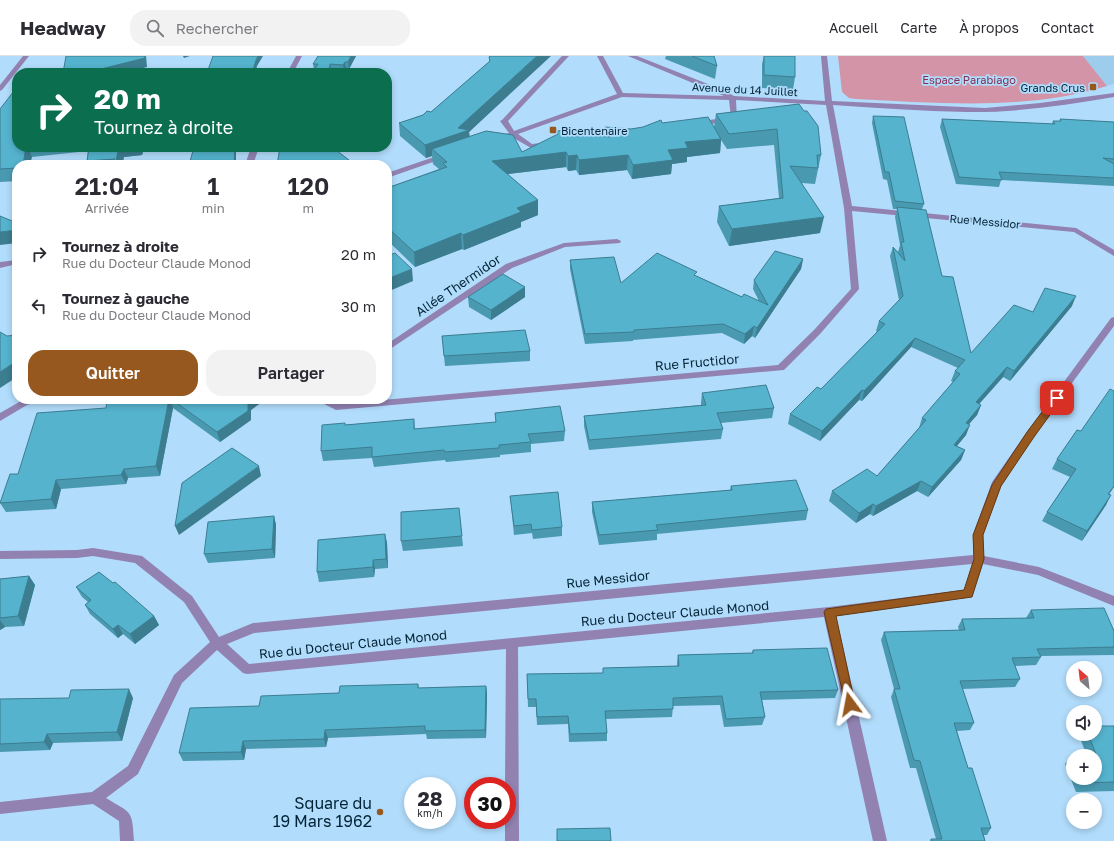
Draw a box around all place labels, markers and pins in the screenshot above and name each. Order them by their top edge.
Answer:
place label: Grands Crus [1020,81,1085,94]
marker: Grands Crus [1088,82,1098,92]
place label: Bicentenaire [561,124,628,137]
marker: Bicentenaire [548,125,558,135]
pin [1040,381,1074,415]
place label: Square du 19 Mars 1962 [273,793,372,831]
marker: Square du 19 Mars 1962 [375,807,385,817]

